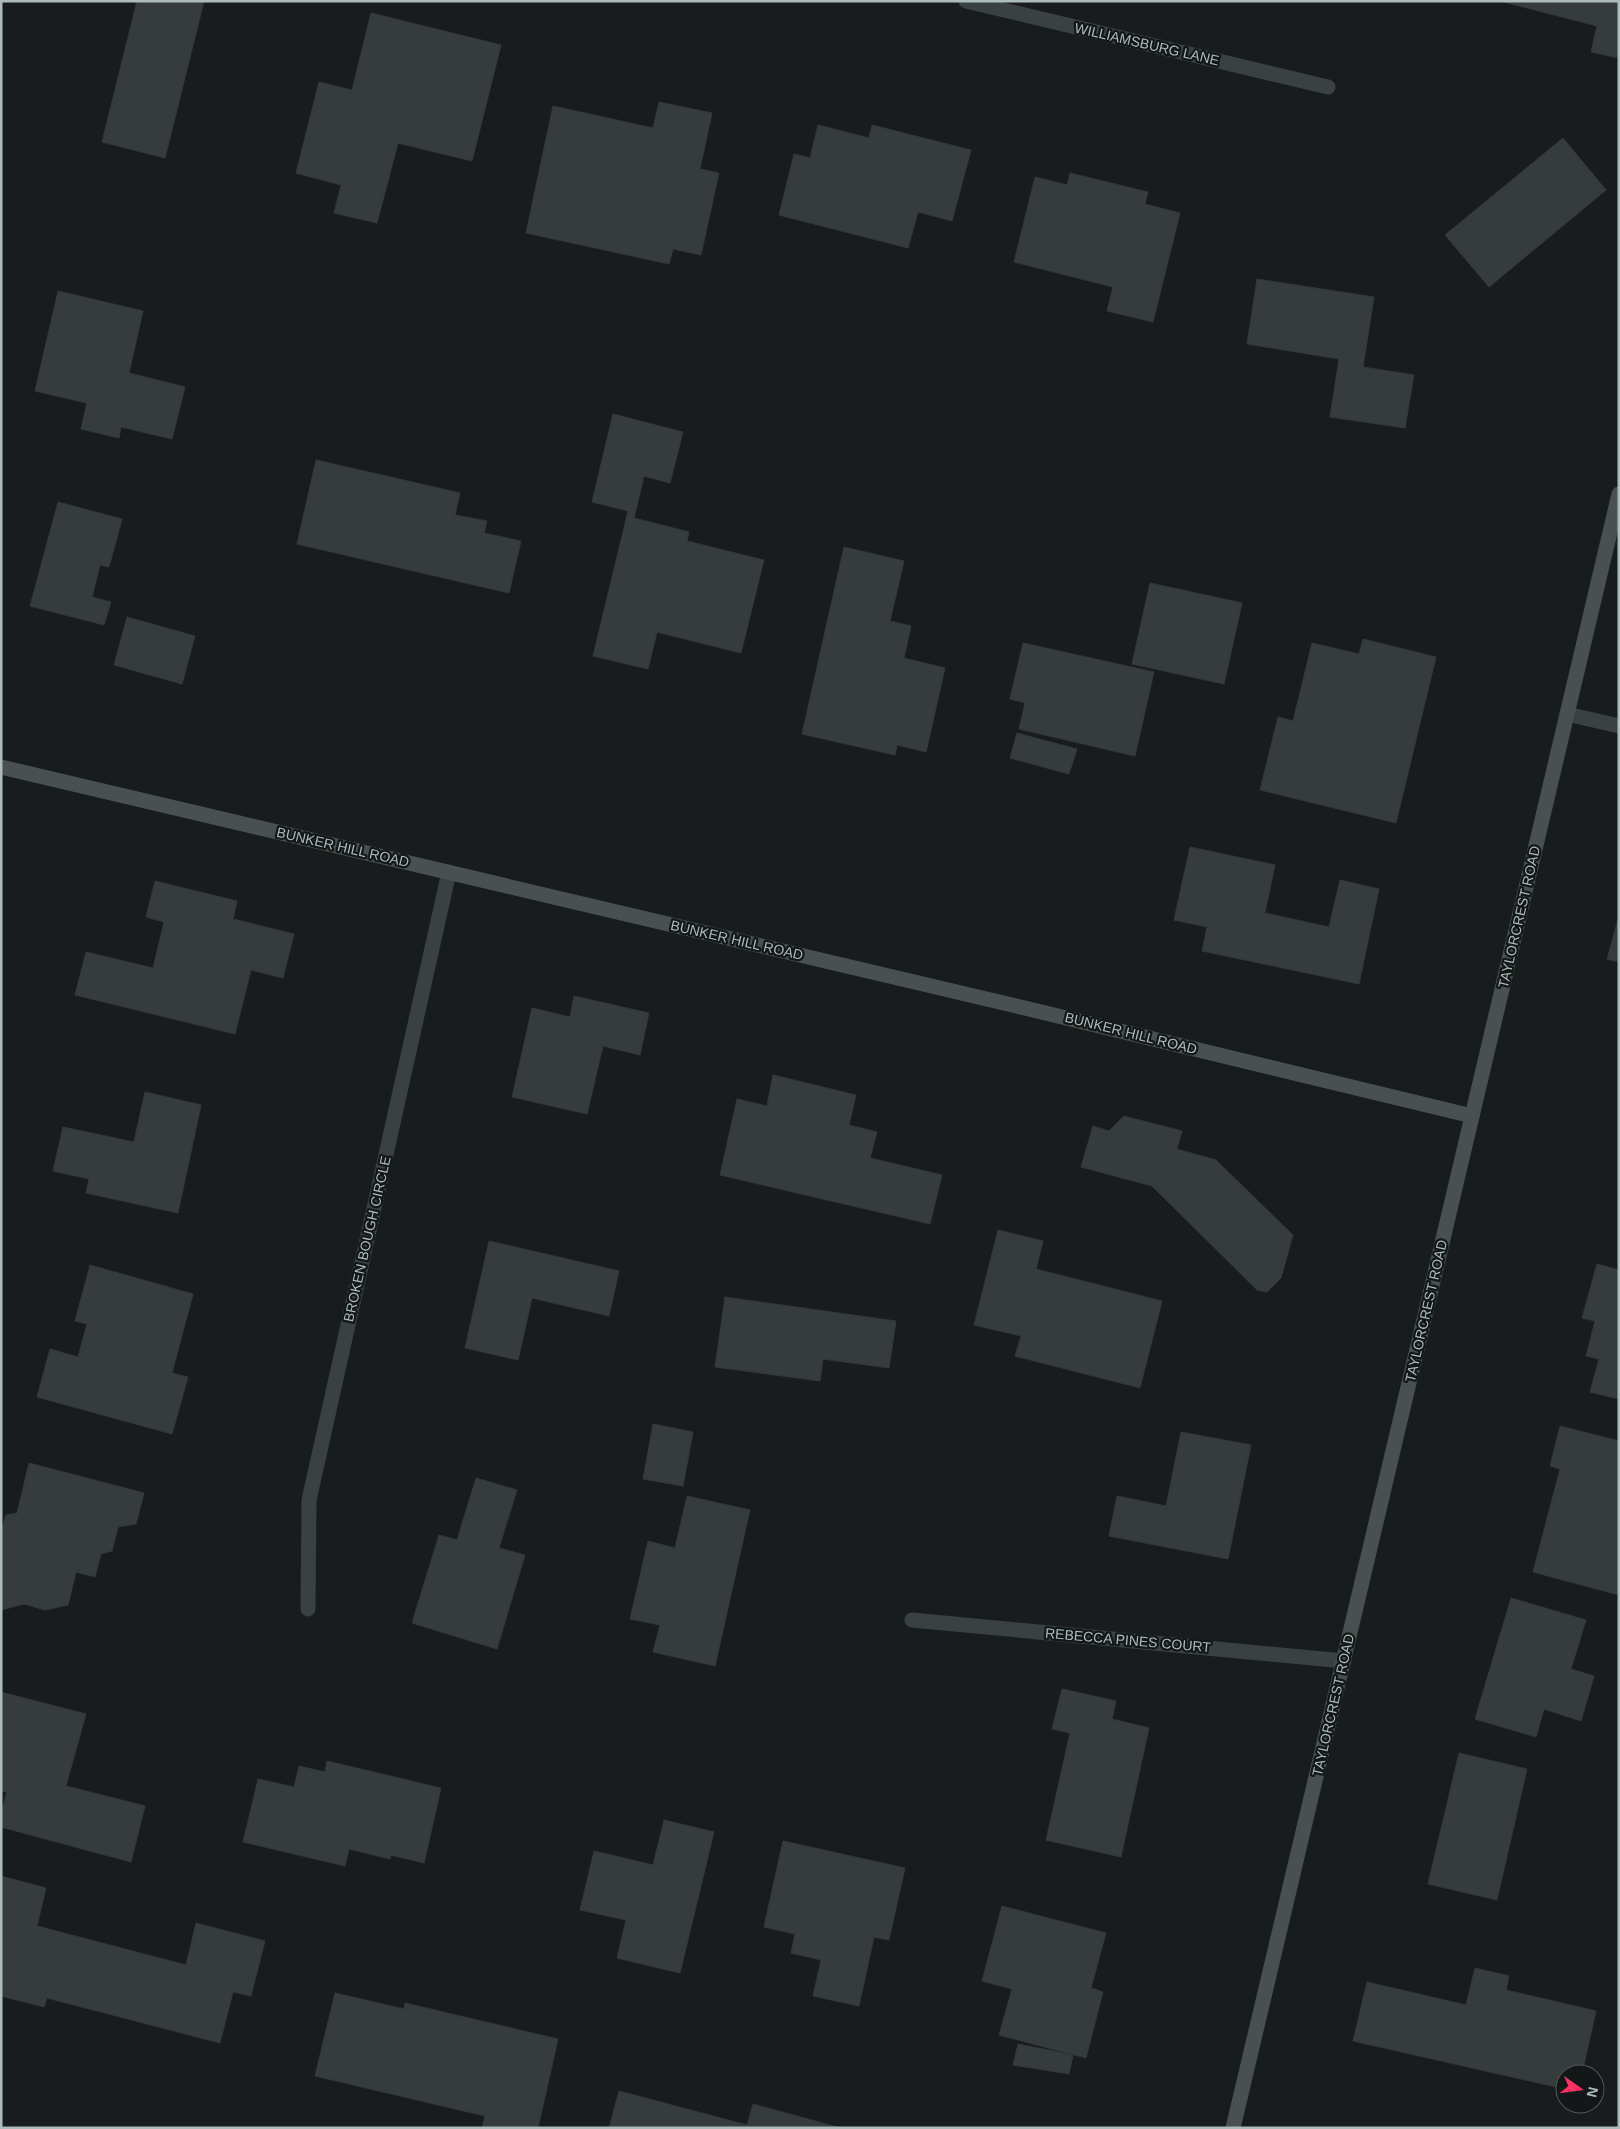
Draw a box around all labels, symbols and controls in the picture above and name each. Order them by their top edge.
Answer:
street label: WILLIAMSBURG LANE [1073,20,1221,68]
street label: BUNKER HILL ROAD [275,824,411,870]
street label: TAYLORCREST ROAD [1495,844,1543,990]
street label: BUNKER HILL ROAD [669,917,805,963]
street label: BUNKER HILL ROAD [1063,1009,1199,1057]
street label: BROKEN BOUGH CIRCLE [340,1155,394,1323]
street label: TAYLORCREST ROAD [1402,1238,1450,1384]
street label: REBECCA PINES COURT [1045,1625,1212,1655]
street label: TAYLORCREST ROAD [1309,1632,1357,1778]
north arrow [1555,2064,1605,2114]
text: N [1584,2085,1602,2099]

